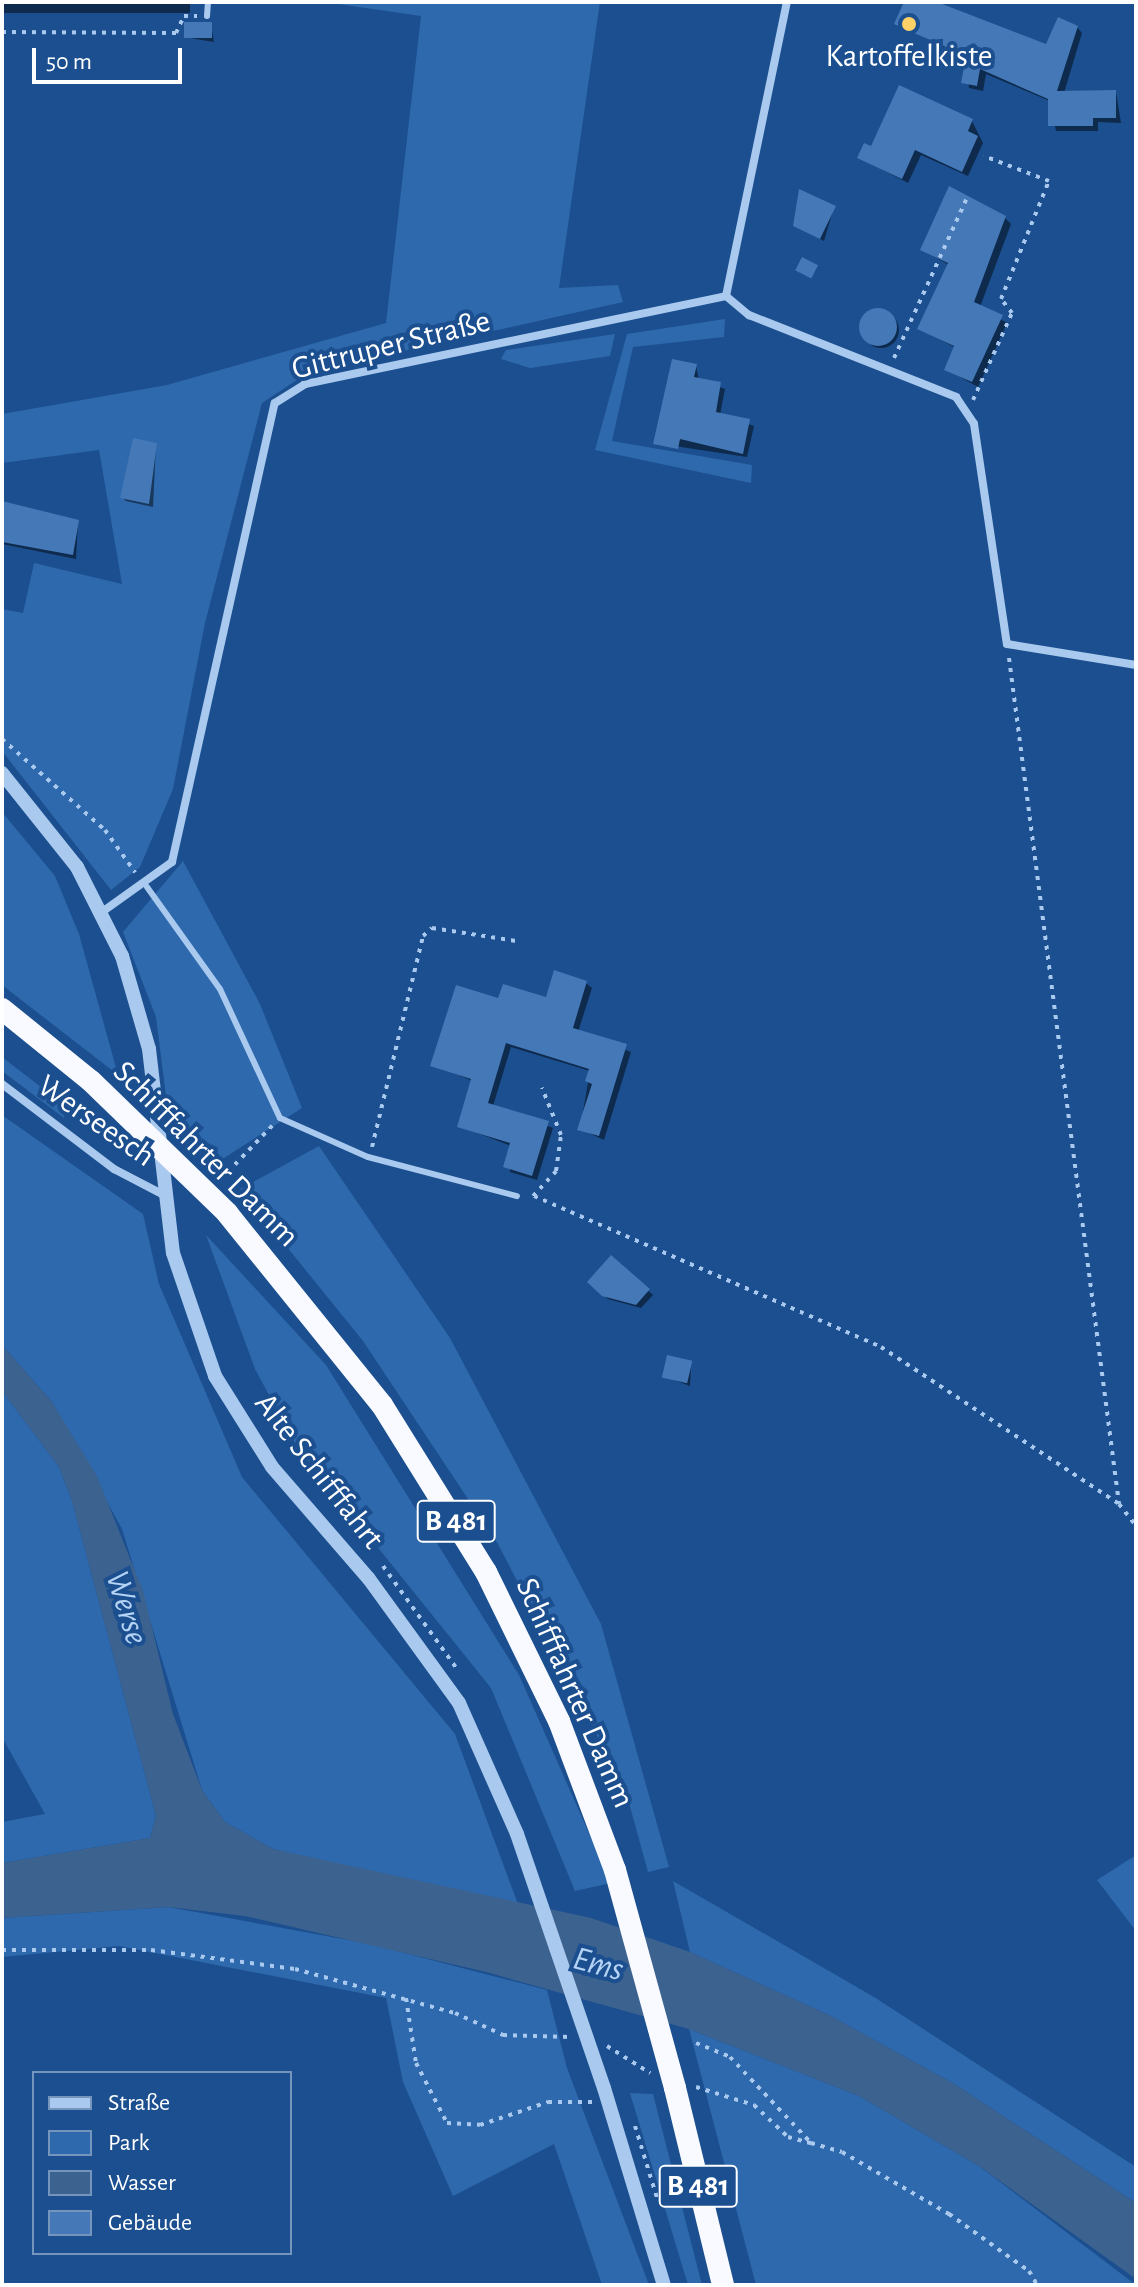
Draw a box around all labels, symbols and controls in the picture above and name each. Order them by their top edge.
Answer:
marker: Kartoffelkiste [900,15,918,33]
scale bar [36,32,186,82]
place label: Kartoffelkiste [826,37,992,75]
text: 50 m [46,50,92,74]
street label: Gittruper Straße [288,302,494,388]
street label: Schifffahrter Damm [105,1053,307,1255]
street label: Werseesch [30,1067,162,1175]
street label: Alte Schifffahrt [246,1385,392,1557]
road number: B 481 [416,1495,496,1547]
water label: Werse [96,1566,156,1650]
street label: Schifffahrter Damm [507,1572,643,1814]
water label: Ems [568,1939,628,1991]
legend [32,2071,292,2255]
text: Straße [108,2091,170,2115]
text: Park [108,2131,149,2155]
road number: B 481 [658,2160,738,2212]
text: Wasser [108,2171,176,2195]
text: Gebäude [108,2211,192,2235]

